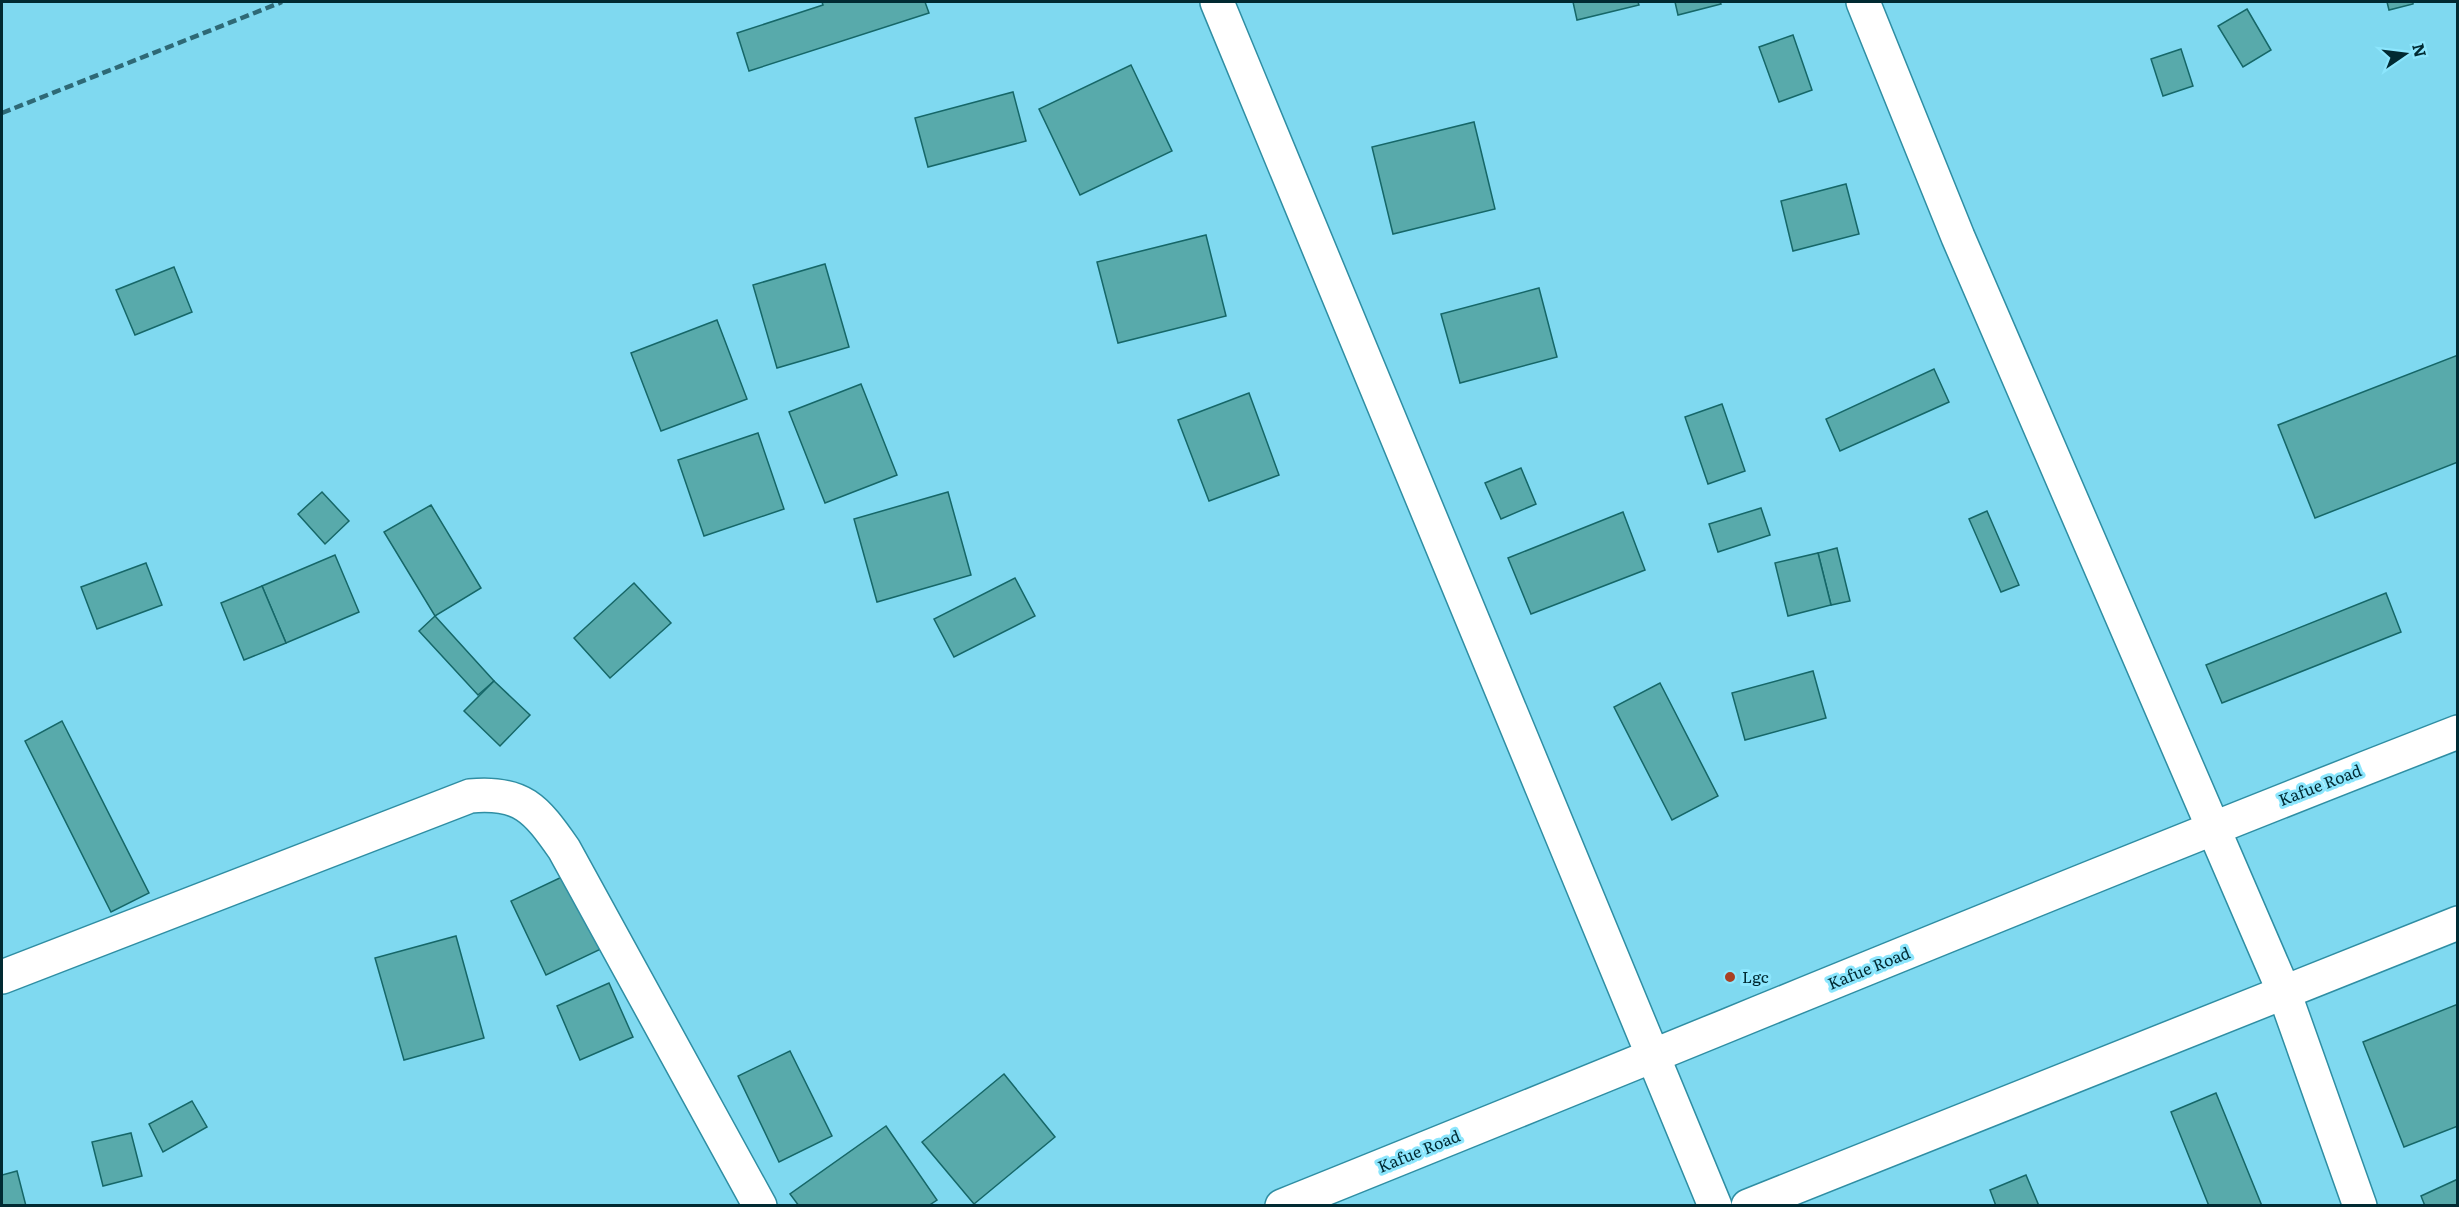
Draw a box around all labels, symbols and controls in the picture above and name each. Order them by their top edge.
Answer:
north arrow [2375,24,2435,84]
text: N [2407,41,2434,60]
street label: Kafue Road [2275,757,2365,811]
street label: Kafue Road [1824,940,1914,995]
place label: Lgc [1742,964,1769,988]
marker: Lgc [1723,970,1737,984]
street label: Kafue Road [1374,1123,1464,1178]

